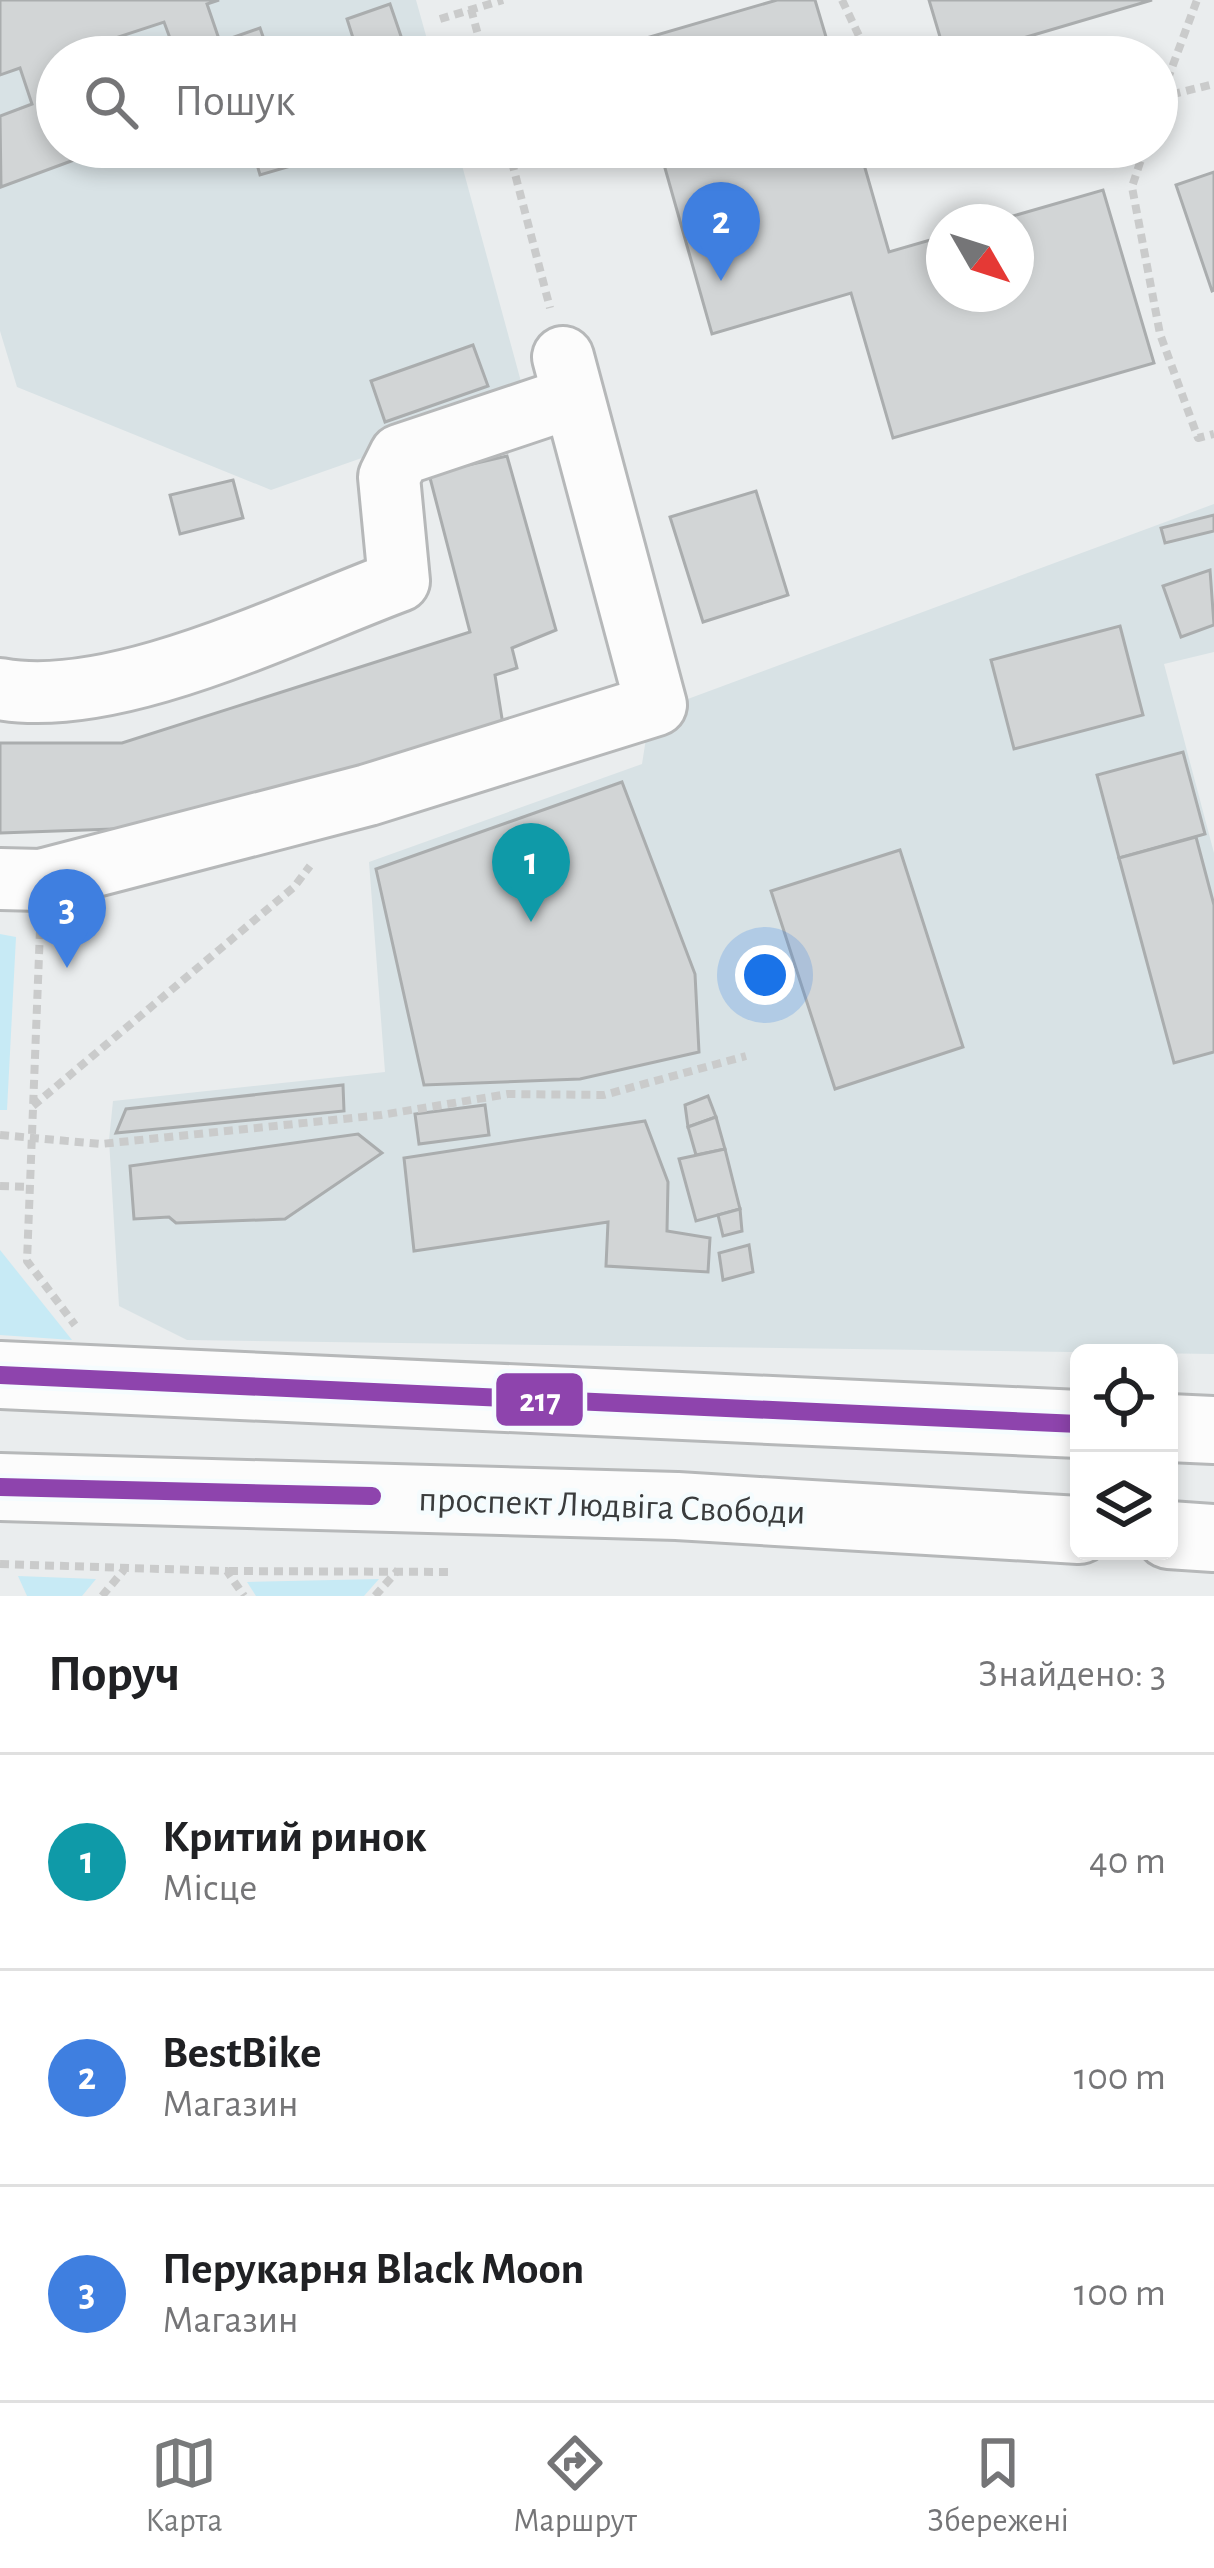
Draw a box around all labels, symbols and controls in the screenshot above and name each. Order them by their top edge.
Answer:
search box [36,36,1178,168]
icon: search [78,69,144,135]
text: Пошук [174,79,295,124]
pin: 2 [682,182,760,281]
north arrow [926,204,1034,312]
pin: 1 [492,823,570,922]
pin: 3 [28,869,106,968]
your location [735,945,795,1005]
map controls [1070,1344,1178,1560]
button: locate [1070,1344,1178,1452]
line badge: 217 [494,1371,585,1428]
text: 217 [519,1385,561,1418]
button: layers [1070,1452,1178,1560]
street label: проспект Людвіга Свободи [418,1481,806,1531]
text: Поруч [48,1649,180,1700]
text: Знайдено: 3 [978,1655,1166,1694]
text: Критий ринок [162,1815,426,1860]
text: 1 [80,1842,94,1881]
text: 40 m [1089,1842,1166,1881]
text: Місце [162,1869,257,1908]
text: BestBike [162,2031,321,2076]
text: 2 [78,2058,96,2097]
text: 100 m [1074,2058,1166,2097]
text: Магазин [162,2085,299,2124]
text: Перукарня Black Moon [162,2247,584,2292]
text: 3 [79,2274,95,2313]
text: 100 m [1074,2274,1166,2313]
text: Магазин [162,2301,299,2340]
tab: Карта [145,2430,223,2542]
tab: Маршрут [513,2430,637,2542]
tab: Збережені [927,2430,1069,2542]

